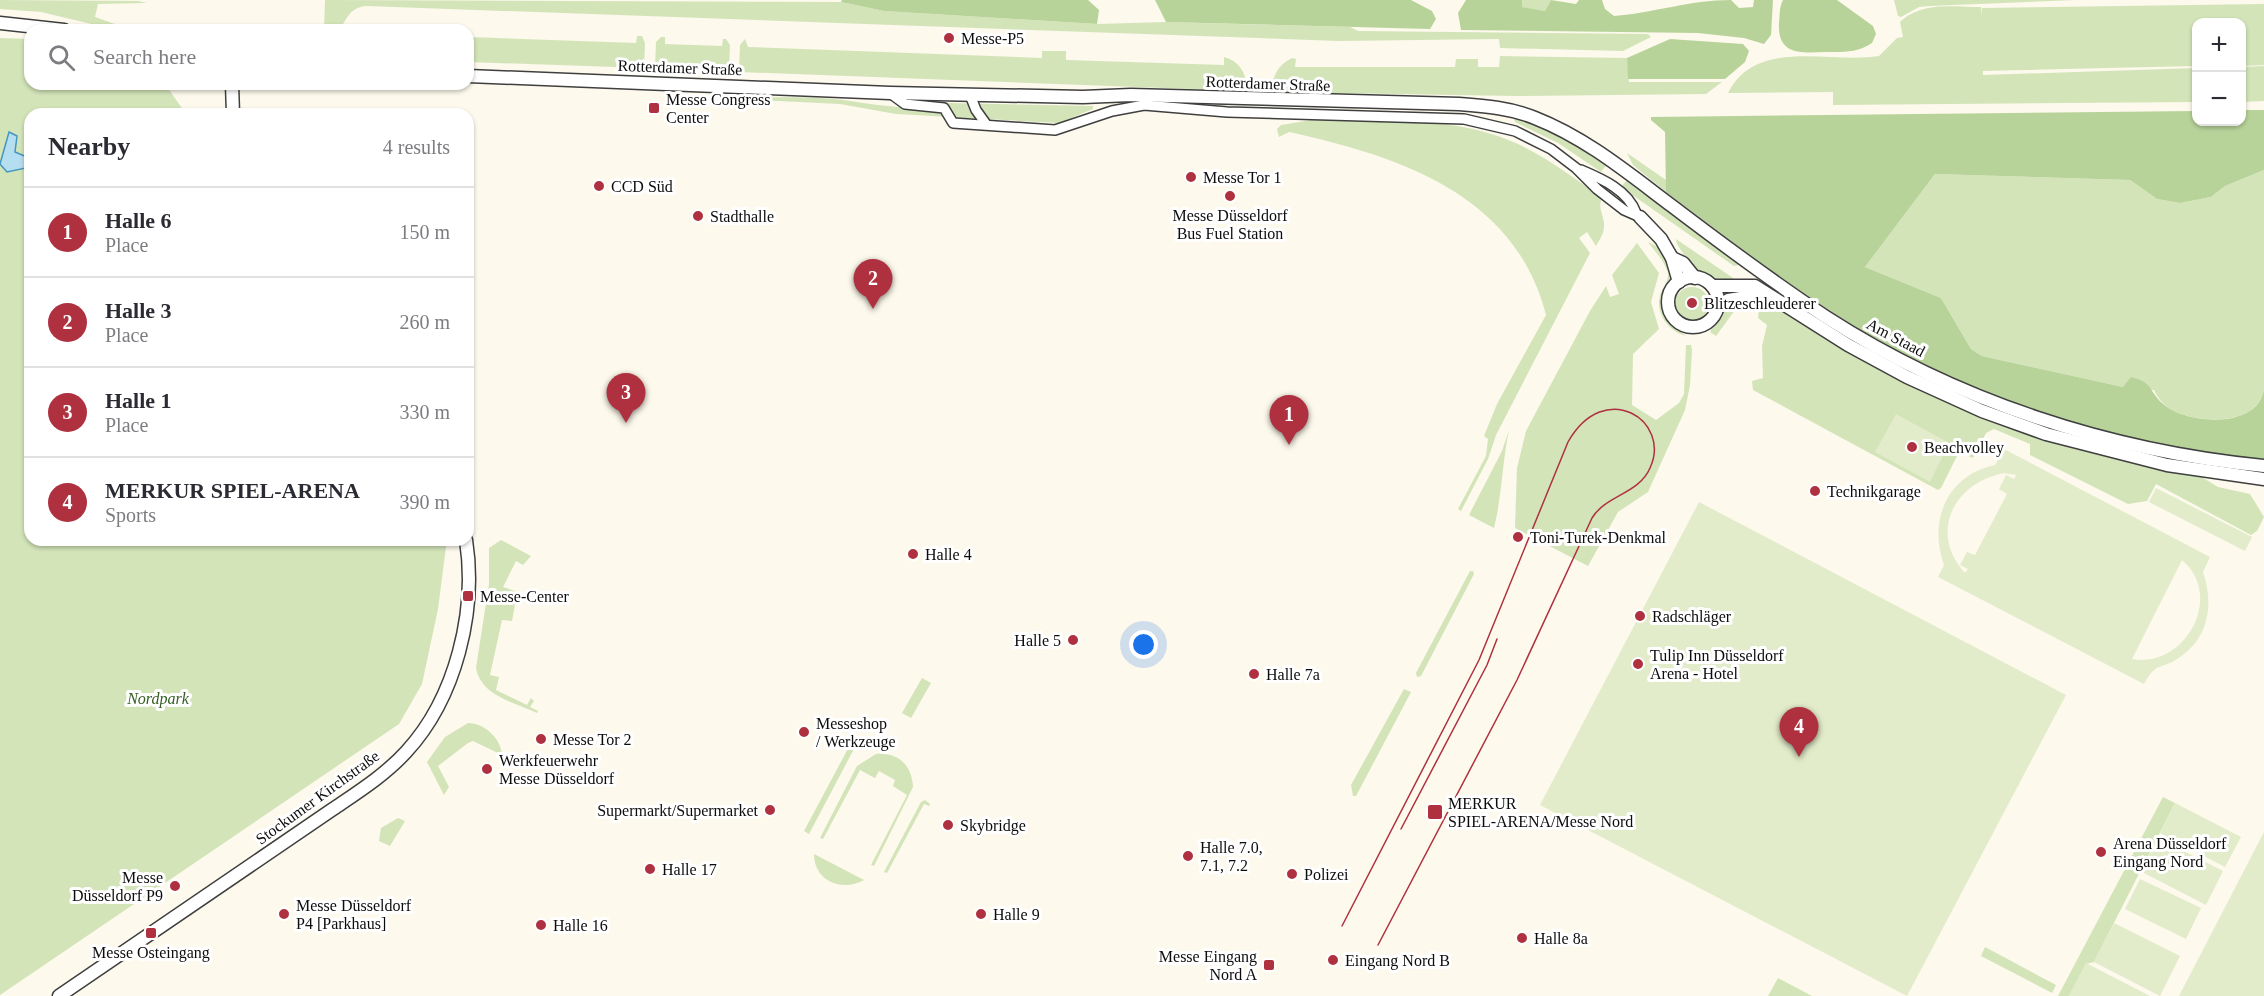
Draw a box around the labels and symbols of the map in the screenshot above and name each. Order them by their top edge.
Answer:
place label: Messe-P5 [961,30,1024,47]
marker: Messe-P5 [942,31,956,45]
street label: Rotterdamer Straße [617,57,743,78]
street label: Rotterdamer Straße [1205,73,1331,94]
place label: Messe Congress Center [666,91,770,126]
marker: Messe Congress Center [647,101,661,115]
place label: Messe Tor 1 [1203,169,1282,186]
marker: Messe Tor 1 [1184,170,1198,184]
place label: CCD Süd [611,178,673,195]
marker: CCD Süd [592,179,606,193]
marker: Messe Düsseldorf Bus Fuel Station [1223,189,1237,203]
place label: Messe Düsseldorf Bus Fuel Station [1172,207,1288,242]
place label: Stadthalle [710,208,774,225]
marker: Stadthalle [691,209,705,223]
pin: 2 [854,260,892,309]
place label: Blitzeschleuderer [1704,295,1817,312]
marker: Blitzeschleuderer [1685,296,1699,310]
street label: Am Staad [1864,315,1928,360]
pin: 3 [606,374,646,423]
pin: 1 [1270,396,1308,445]
place label: Beachvolley [1924,439,2004,457]
marker: Beachvolley [1905,440,1919,454]
place label: Technikgarage [1827,483,1921,501]
marker: Technikgarage [1808,484,1822,498]
place label: Toni-Turek-Denkmal [1530,529,1667,546]
marker: Toni-Turek-Denkmal [1511,530,1525,544]
place label: Halle 4 [925,546,972,563]
marker: Halle 4 [906,547,920,561]
place label: Messe-Center [480,588,570,605]
marker: Messe-Center [461,589,475,603]
place label: Radschläger [1652,608,1732,626]
marker: Radschläger [1633,609,1647,623]
your location [1129,630,1158,659]
place label: Halle 5 [1014,632,1061,649]
marker: Halle 5 [1066,633,1080,647]
place label: Tulip Inn Düsseldorf Arena - Hotel [1650,647,1784,682]
marker: Tulip Inn Düsseldorf Arena - Hotel [1631,657,1645,671]
place label: Halle 7a [1266,666,1320,683]
marker: Halle 7a [1247,667,1261,681]
park label: Nordpark [126,690,190,708]
pin: 4 [1780,708,1818,757]
place label: Messeshop / Werkzeuge [816,715,896,751]
marker: Messeshop / Werkzeuge [797,725,811,739]
place label: Messe Tor 2 [553,731,632,748]
marker: Messe Tor 2 [534,732,548,746]
street label: Stockumer Kirchstraße [252,747,382,848]
place label: Werkfeuerwehr Messe Düsseldorf [499,752,615,787]
marker: Werkfeuerwehr Messe Düsseldorf [480,762,494,776]
place label: MERKUR SPIEL-ARENA/Messe Nord [1448,795,1633,830]
place label: Supermarkt/Supermarket [597,802,759,820]
marker: Supermarkt/Supermarket [763,803,777,817]
marker: MERKUR SPIEL-ARENA/Messe Nord [1426,803,1444,821]
place label: Skybridge [960,817,1026,835]
marker: Skybridge [941,818,955,832]
place label: Arena Düsseldorf Eingang Nord [2113,835,2227,871]
place label: Halle 7.0, 7.1, 7.2 [1200,839,1263,874]
marker: Arena Düsseldorf Eingang Nord [2094,845,2108,859]
marker: Halle 7.0, 7.1, 7.2 [1181,849,1195,863]
place label: Halle 17 [662,861,717,878]
marker: Halle 17 [643,862,657,876]
place label: Polizei [1304,866,1349,883]
marker: Polizei [1285,867,1299,881]
place label: Messe Düsseldorf P9 [72,869,163,904]
marker: Messe Düsseldorf P9 [168,879,182,893]
place label: Messe Düsseldorf P4 [Parkhaus] [296,897,412,932]
place label: Halle 9 [993,906,1040,923]
marker: Messe Düsseldorf P4 [Parkhaus] [277,907,291,921]
marker: Halle 9 [974,907,988,921]
place label: Halle 16 [553,917,608,934]
marker: Halle 16 [534,918,548,932]
marker: Messe Osteingang [144,926,158,940]
place label: Halle 8a [1534,930,1588,947]
marker: Halle 8a [1515,931,1529,945]
place label: Messe Osteingang [92,944,210,962]
place label: Messe Eingang Nord A [1159,948,1257,983]
place label: Eingang Nord B [1345,952,1450,970]
marker: Eingang Nord B [1326,953,1340,967]
marker: Messe Eingang Nord A [1262,958,1276,972]

